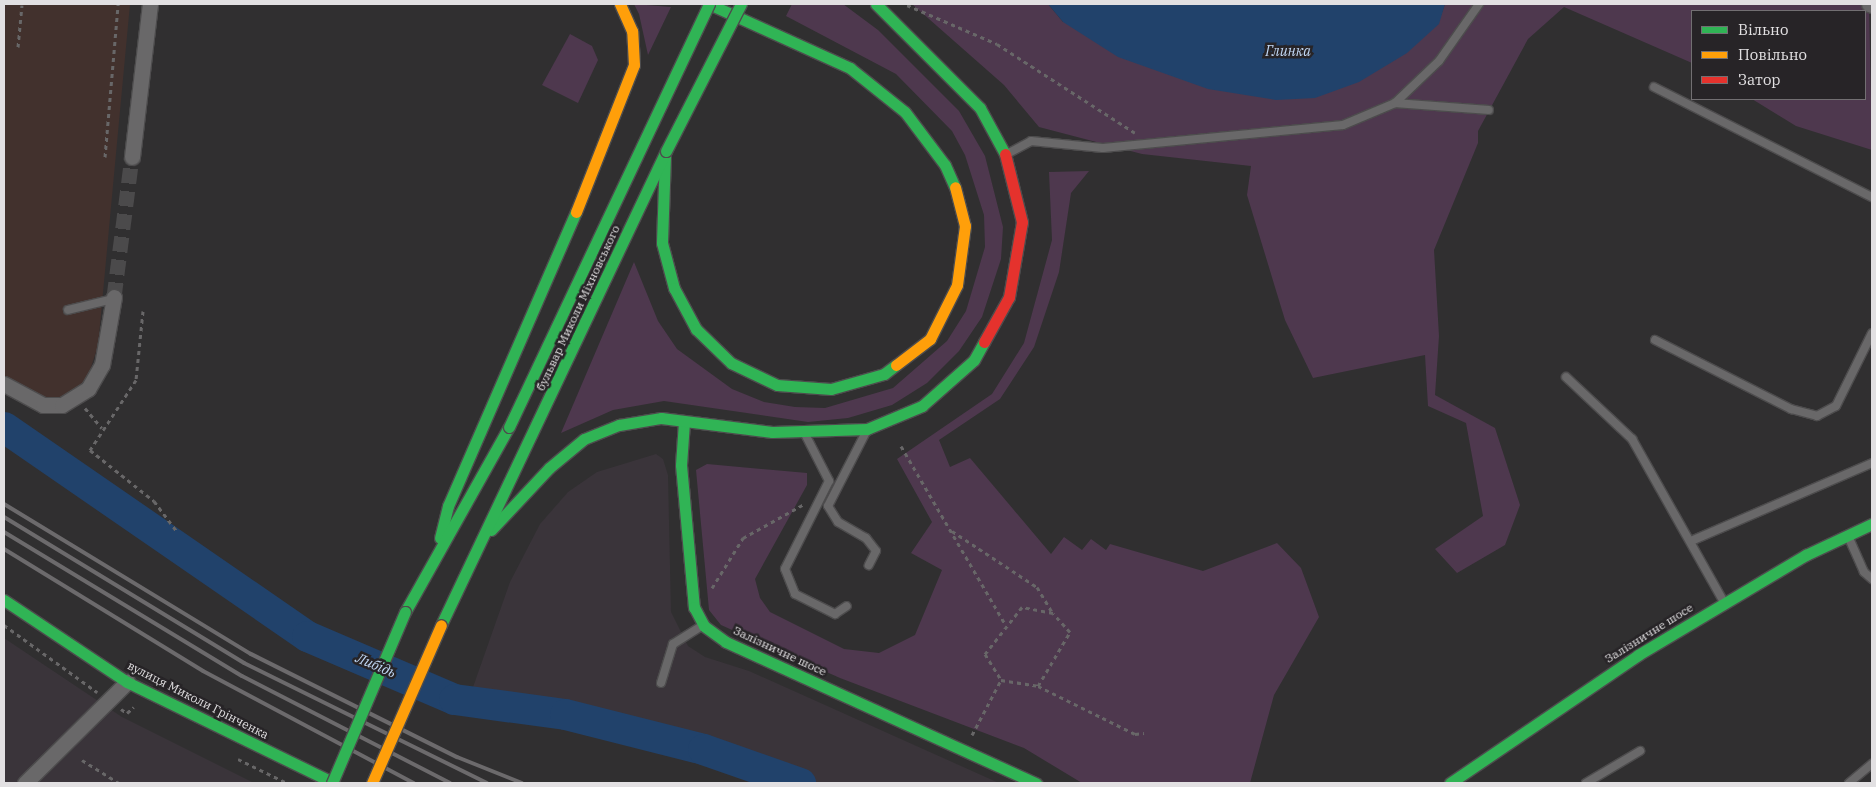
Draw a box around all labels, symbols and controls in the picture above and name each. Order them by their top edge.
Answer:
legend [1691,10,1866,100]
text: Вільно [1738,20,1788,39]
water label: Глинка [1265,43,1311,59]
text: Повільно [1738,45,1807,64]
text: Затор [1738,70,1781,89]
street label: бульвар Миколи Міхновського [533,223,623,393]
street label: Залізничне шосе [1602,600,1696,666]
street label: Залізничне шосе [731,623,829,679]
water label: Либідь [353,649,399,681]
street label: вулиця Миколи Грінченка [125,658,271,742]

